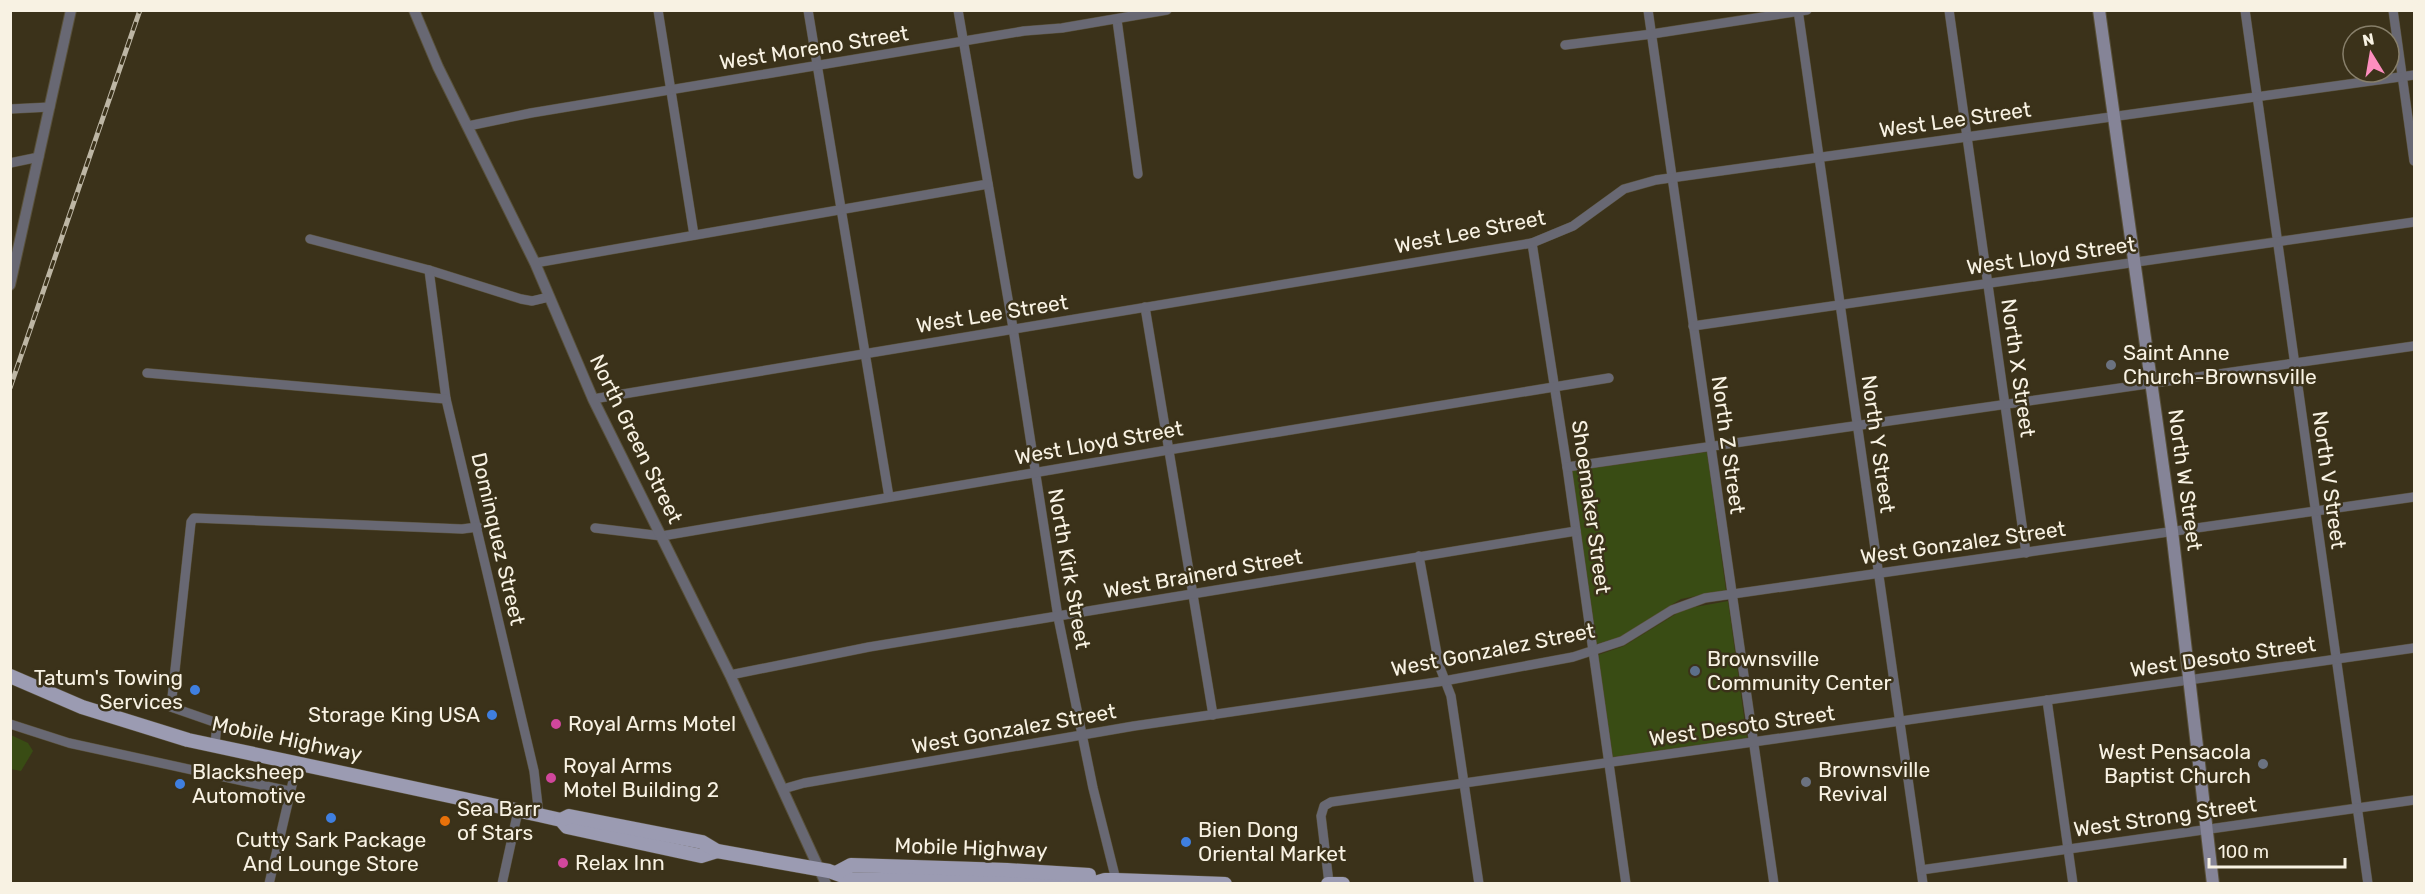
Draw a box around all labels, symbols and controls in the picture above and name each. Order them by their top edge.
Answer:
street label: West Moreno Street [718,20,910,75]
north arrow [2341,24,2401,84]
text: N [2361,29,2376,50]
street label: West Lee Street [1877,96,2033,143]
street label: West Lee Street [1392,205,1547,258]
street label: West Lloyd Street [1965,231,2137,280]
street label: West Lee Street [914,289,1070,338]
street label: North X Street [1996,297,2041,439]
place label: Saint Anne Church-Brownsville [2123,340,2317,389]
street label: North Green Street [585,350,688,527]
marker: Saint Anne Church-Brownsville [2104,358,2118,372]
street label: North Y Street [1856,373,1901,514]
street label: North Z Street [1706,374,1751,516]
street label: North W Street [2163,407,2208,552]
street label: North V Street [2307,409,2352,551]
street label: West Lloyd Street [1013,415,1185,470]
street label: Shoemaker Street [1567,418,1616,596]
street label: Dominquez Street [466,450,531,628]
street label: North Kirk Street [1043,487,1096,651]
street label: West Gonzalez Street [1859,516,2067,569]
street label: West Brainerd Street [1102,544,1304,603]
street label: West Gonzalez Street [1389,617,1597,682]
street label: West Desoto Street [2128,631,2317,682]
place label: Brownsville Community Center [1707,646,1892,695]
marker: Brownsville Community Center [1688,664,1702,678]
place label: Tatum's Towing Services [34,665,183,714]
marker: Tatum's Towing Services [188,683,202,697]
street label: West Gonzalez Street [910,698,1118,759]
street label: West Desoto Street [1647,700,1836,751]
place label: Storage King USA [308,702,480,727]
marker: Storage King USA [485,708,499,722]
street label: Mobile Highway [210,710,365,767]
place label: Royal Arms Motel [568,711,736,736]
marker: Royal Arms Motel [549,717,563,731]
place label: West Pensacola Baptist Church [2098,739,2251,788]
place label: Royal Arms Motel Building 2 [563,753,719,802]
place label: Brownsville Revival [1818,757,1930,806]
marker: West Pensacola Baptist Church [2256,757,2270,771]
place label: Blacksheep Automotive [192,759,306,808]
marker: Royal Arms Motel Building 2 [544,771,558,785]
marker: Brownsville Revival [1799,775,1813,789]
marker: Blacksheep Automotive [173,777,187,791]
street label: West Strong Street [2072,791,2258,842]
place label: Sea Barr of Stars [457,796,540,845]
marker: Cutty Sark Package And Lounge Store [324,811,338,825]
marker: Sea Barr of Stars [438,814,452,828]
place label: Bien Dong Oriental Market [1198,817,1346,866]
place label: Cutty Sark Package And Lounge Store [236,827,426,876]
scale bar [2209,831,2346,869]
street label: Mobile Highway [894,832,1048,863]
marker: Bien Dong Oriental Market [1179,835,1193,849]
text: 100 m [2218,841,2269,863]
place label: Relax Inn [575,850,665,875]
marker: Relax Inn [556,856,570,870]

